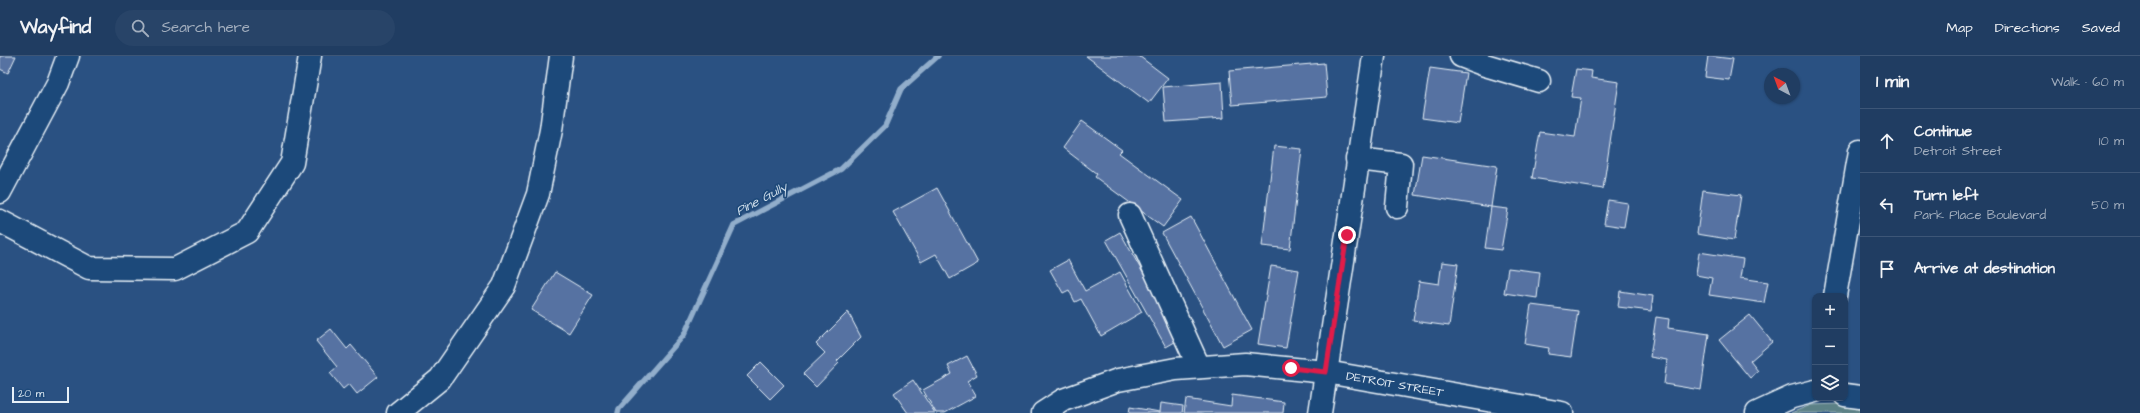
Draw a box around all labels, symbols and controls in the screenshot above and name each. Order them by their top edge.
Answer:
search box [115,10,395,46]
text: Wayfind [20,14,91,41]
icon: search [129,17,151,39]
text: Search here [161,17,250,38]
text: Map [1946,18,1973,38]
text: Directions [1995,18,2060,38]
text: Saved [2082,18,2120,38]
north arrow [1764,68,1800,104]
text: 1 min [1876,70,1909,94]
text: Walk · 60 m [2051,73,2124,91]
text: Continue [1914,121,1972,142]
icon: ahead [1876,130,1898,152]
text: 10 m [2099,132,2124,150]
text: Detroit Street [1914,142,2002,160]
water label: Pine Gully [733,177,792,221]
text: Turn left [1914,185,1978,206]
icon: left [1876,194,1898,216]
text: 50 m [2091,196,2124,214]
text: Park Place Boulevard [1914,206,2046,224]
route end [1338,226,1356,244]
icon: arrive [1876,258,1898,280]
text: Arrive at destination [1914,258,2055,279]
map controls [1812,293,1848,401]
button: + [1812,293,1848,329]
button: − [1812,329,1848,365]
route start [1282,359,1300,377]
button: layers [1812,365,1848,401]
street label: DETROIT STREET [1345,368,1445,402]
scale bar [12,385,69,404]
text: 20 m [18,386,44,401]

